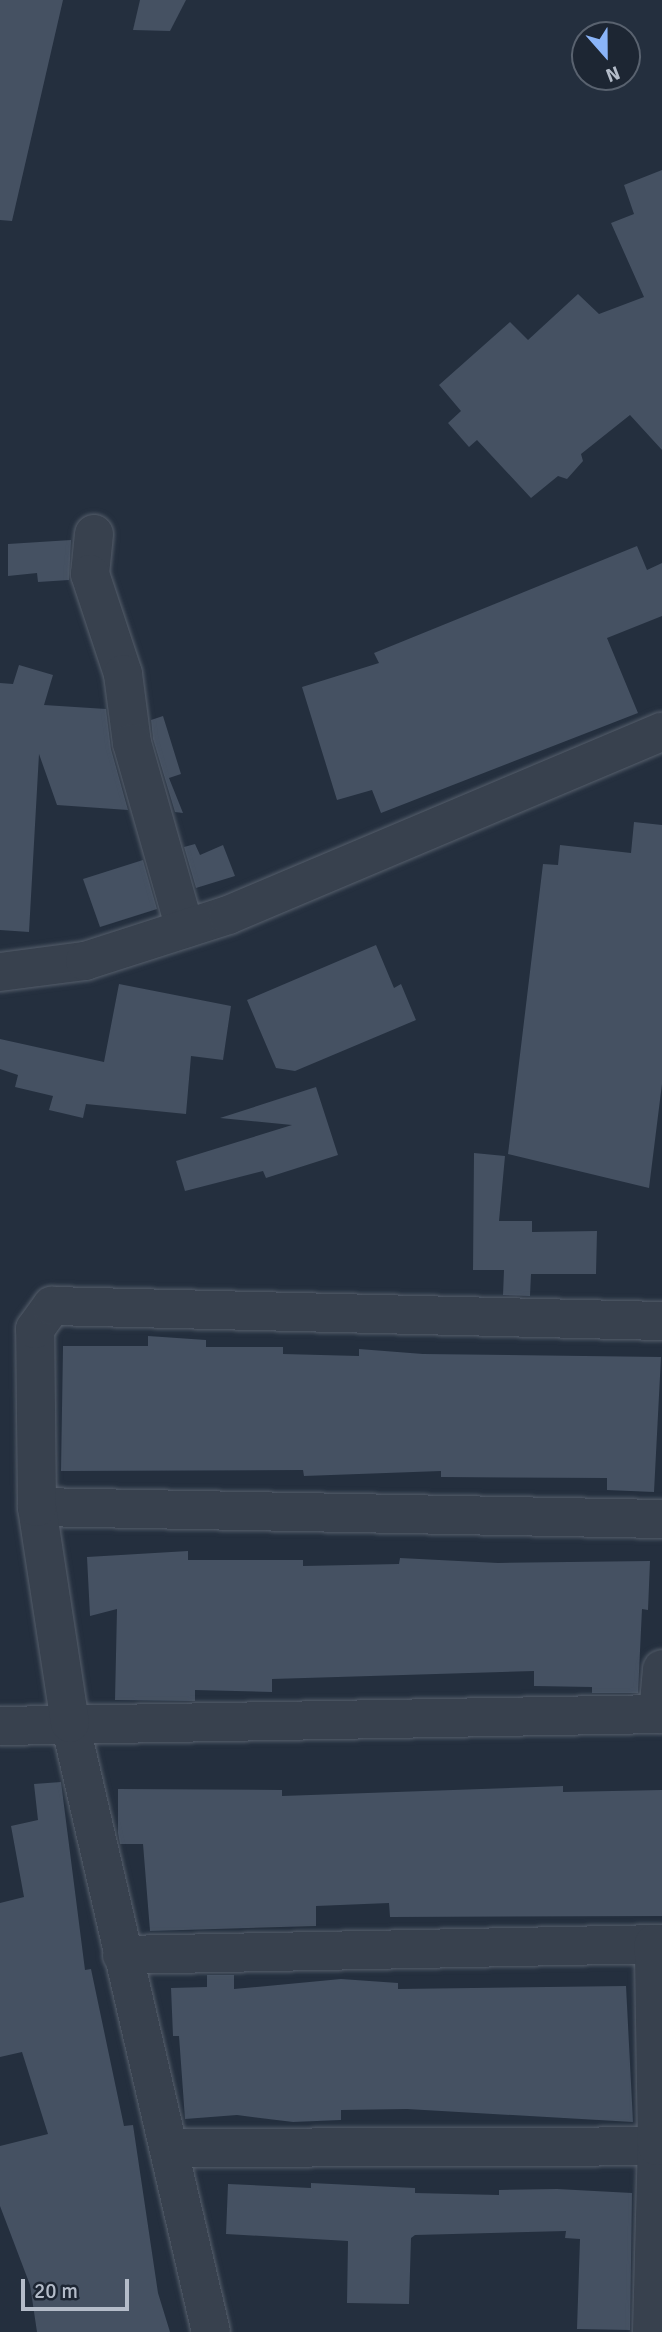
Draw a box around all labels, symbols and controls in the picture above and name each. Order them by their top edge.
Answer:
north arrow [571,21,641,91]
text: N [602,60,623,87]
scale bar [24,2266,133,2310]
text: 20 m [34,2278,78,2304]

